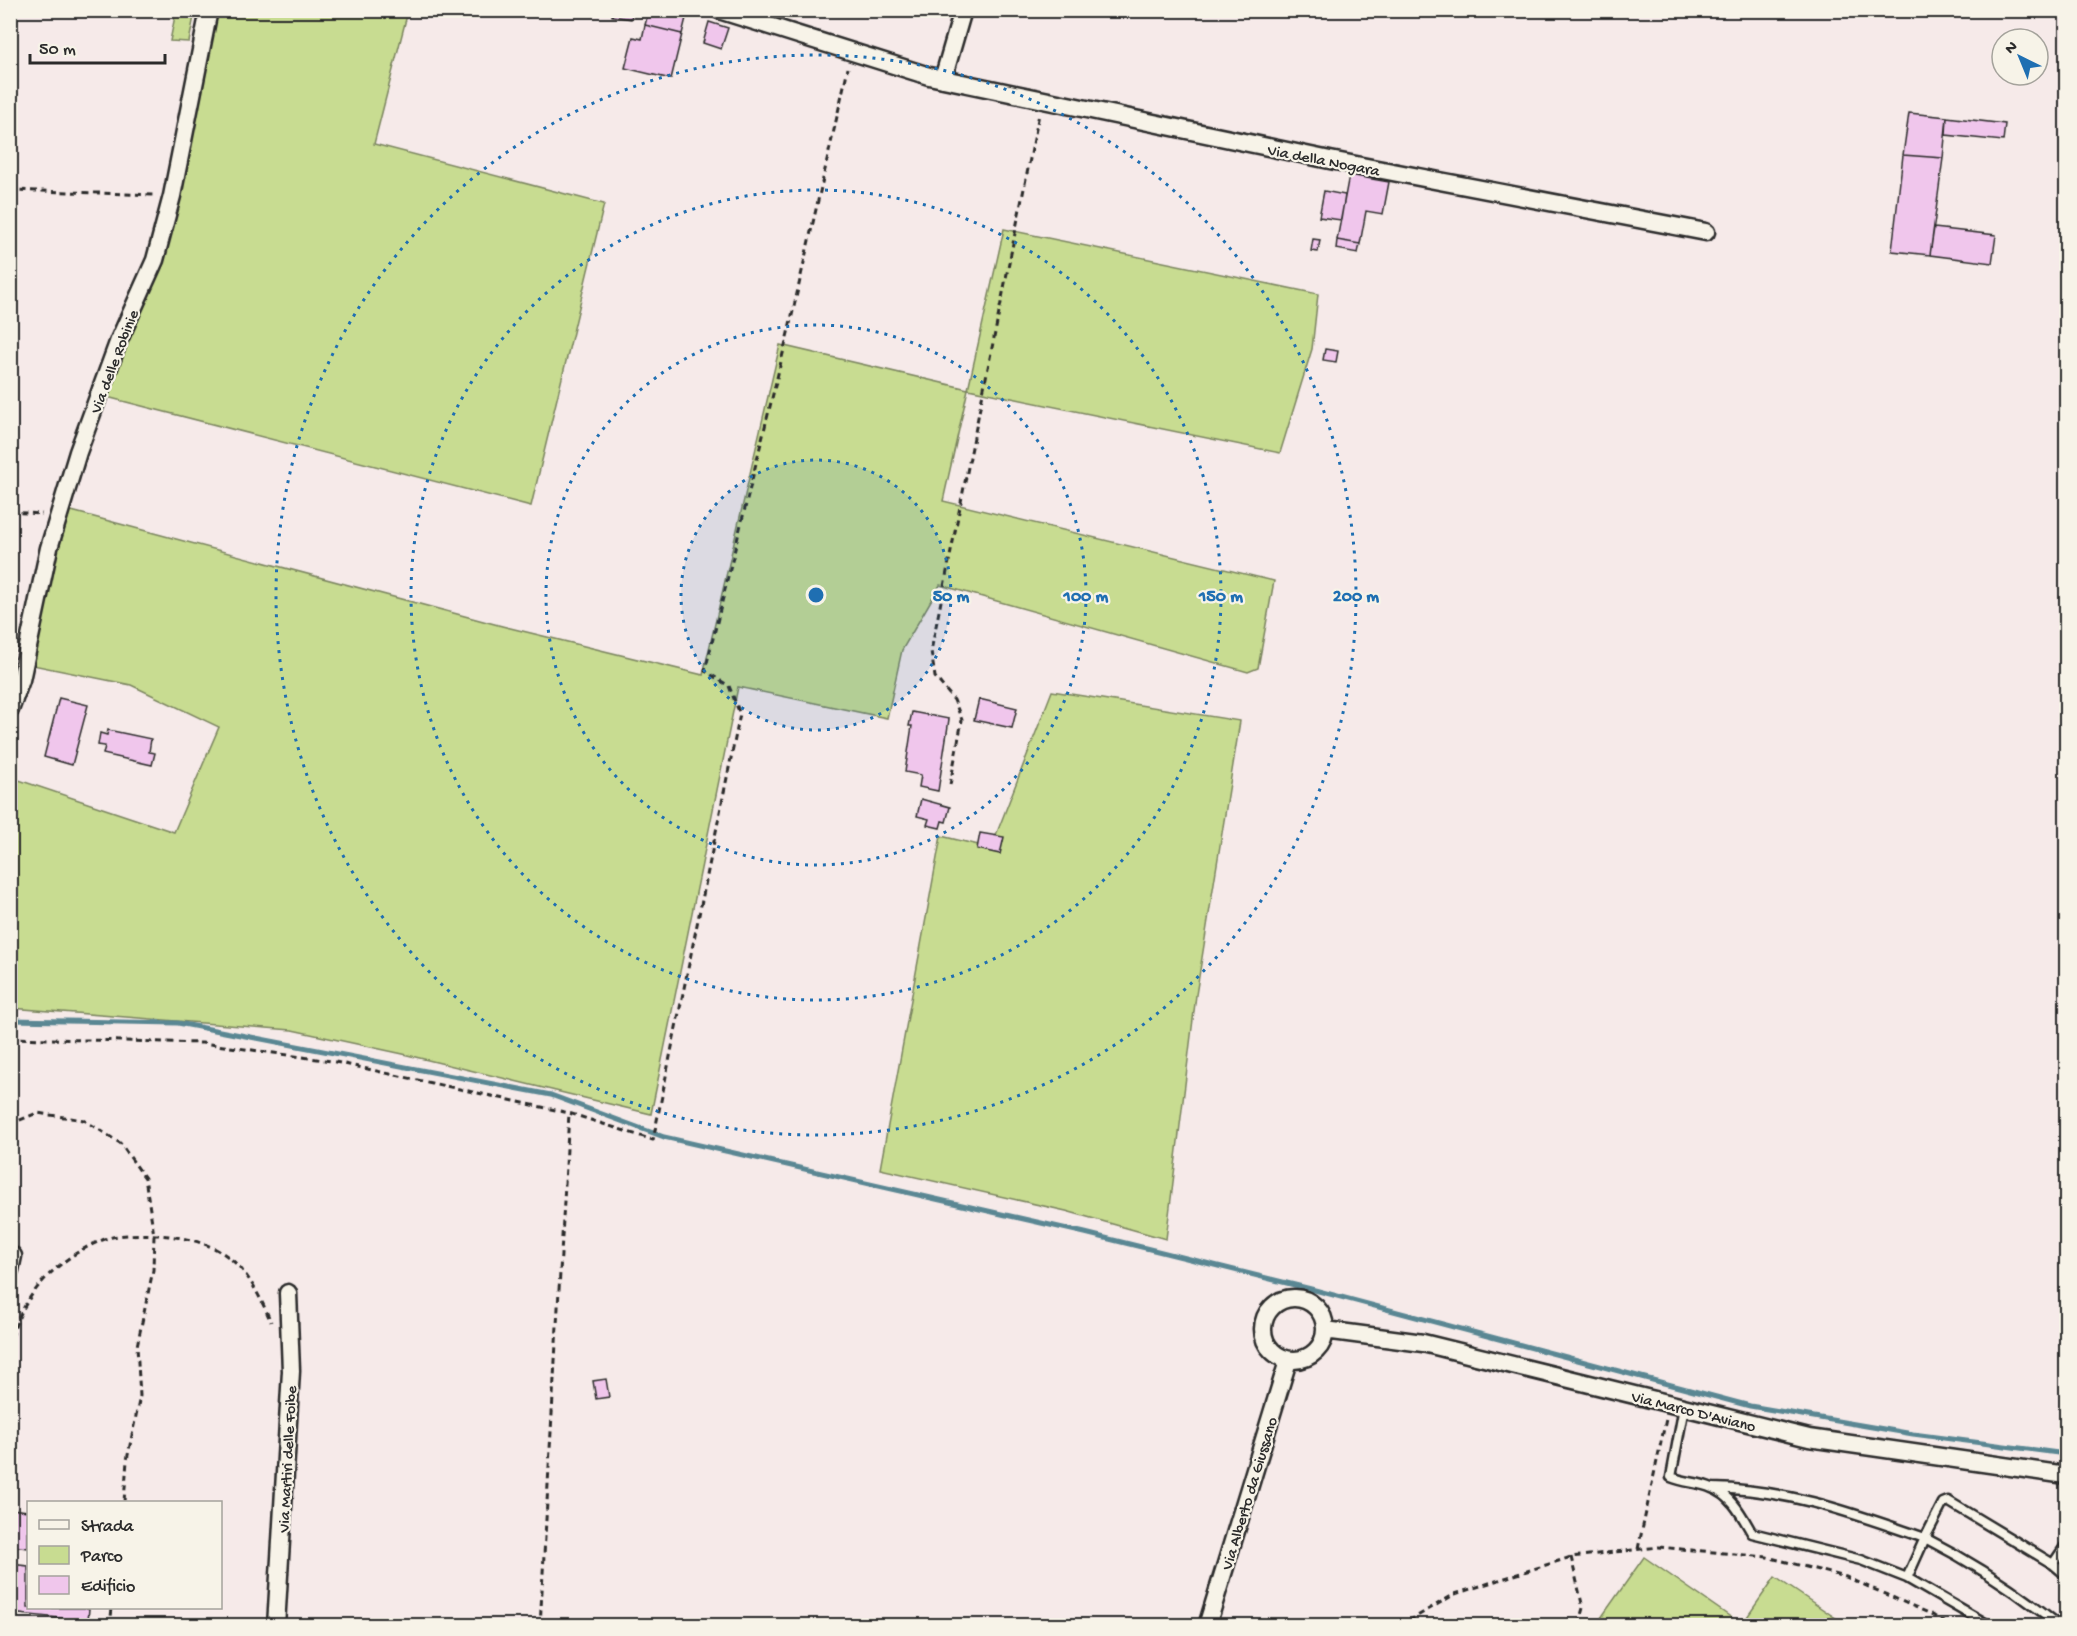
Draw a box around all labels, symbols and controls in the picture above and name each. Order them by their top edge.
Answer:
scale bar [30,27,165,65]
north arrow [1990,27,2050,87]
text: N [2002,38,2023,59]
text: 50 m [39,40,76,61]
street label: Via della Nogara [1265,142,1382,183]
street label: Via delle Robinie [87,307,145,418]
centre of rings [806,585,826,605]
text: 50 m [933,587,970,608]
text: 100 m [1063,587,1109,608]
text: 150 m [1198,587,1243,608]
text: 200 m [1333,587,1379,608]
street label: Via Martiri delle Foibe [276,1385,303,1534]
street label: Via Marco D'Aviano [1628,1389,1757,1438]
street label: Via Alberto da Giussano [1219,1415,1284,1574]
legend [27,1501,222,1609]
text: Strada [81,1517,135,1538]
text: Parco [80,1547,123,1568]
text: Edificio [81,1577,135,1598]

